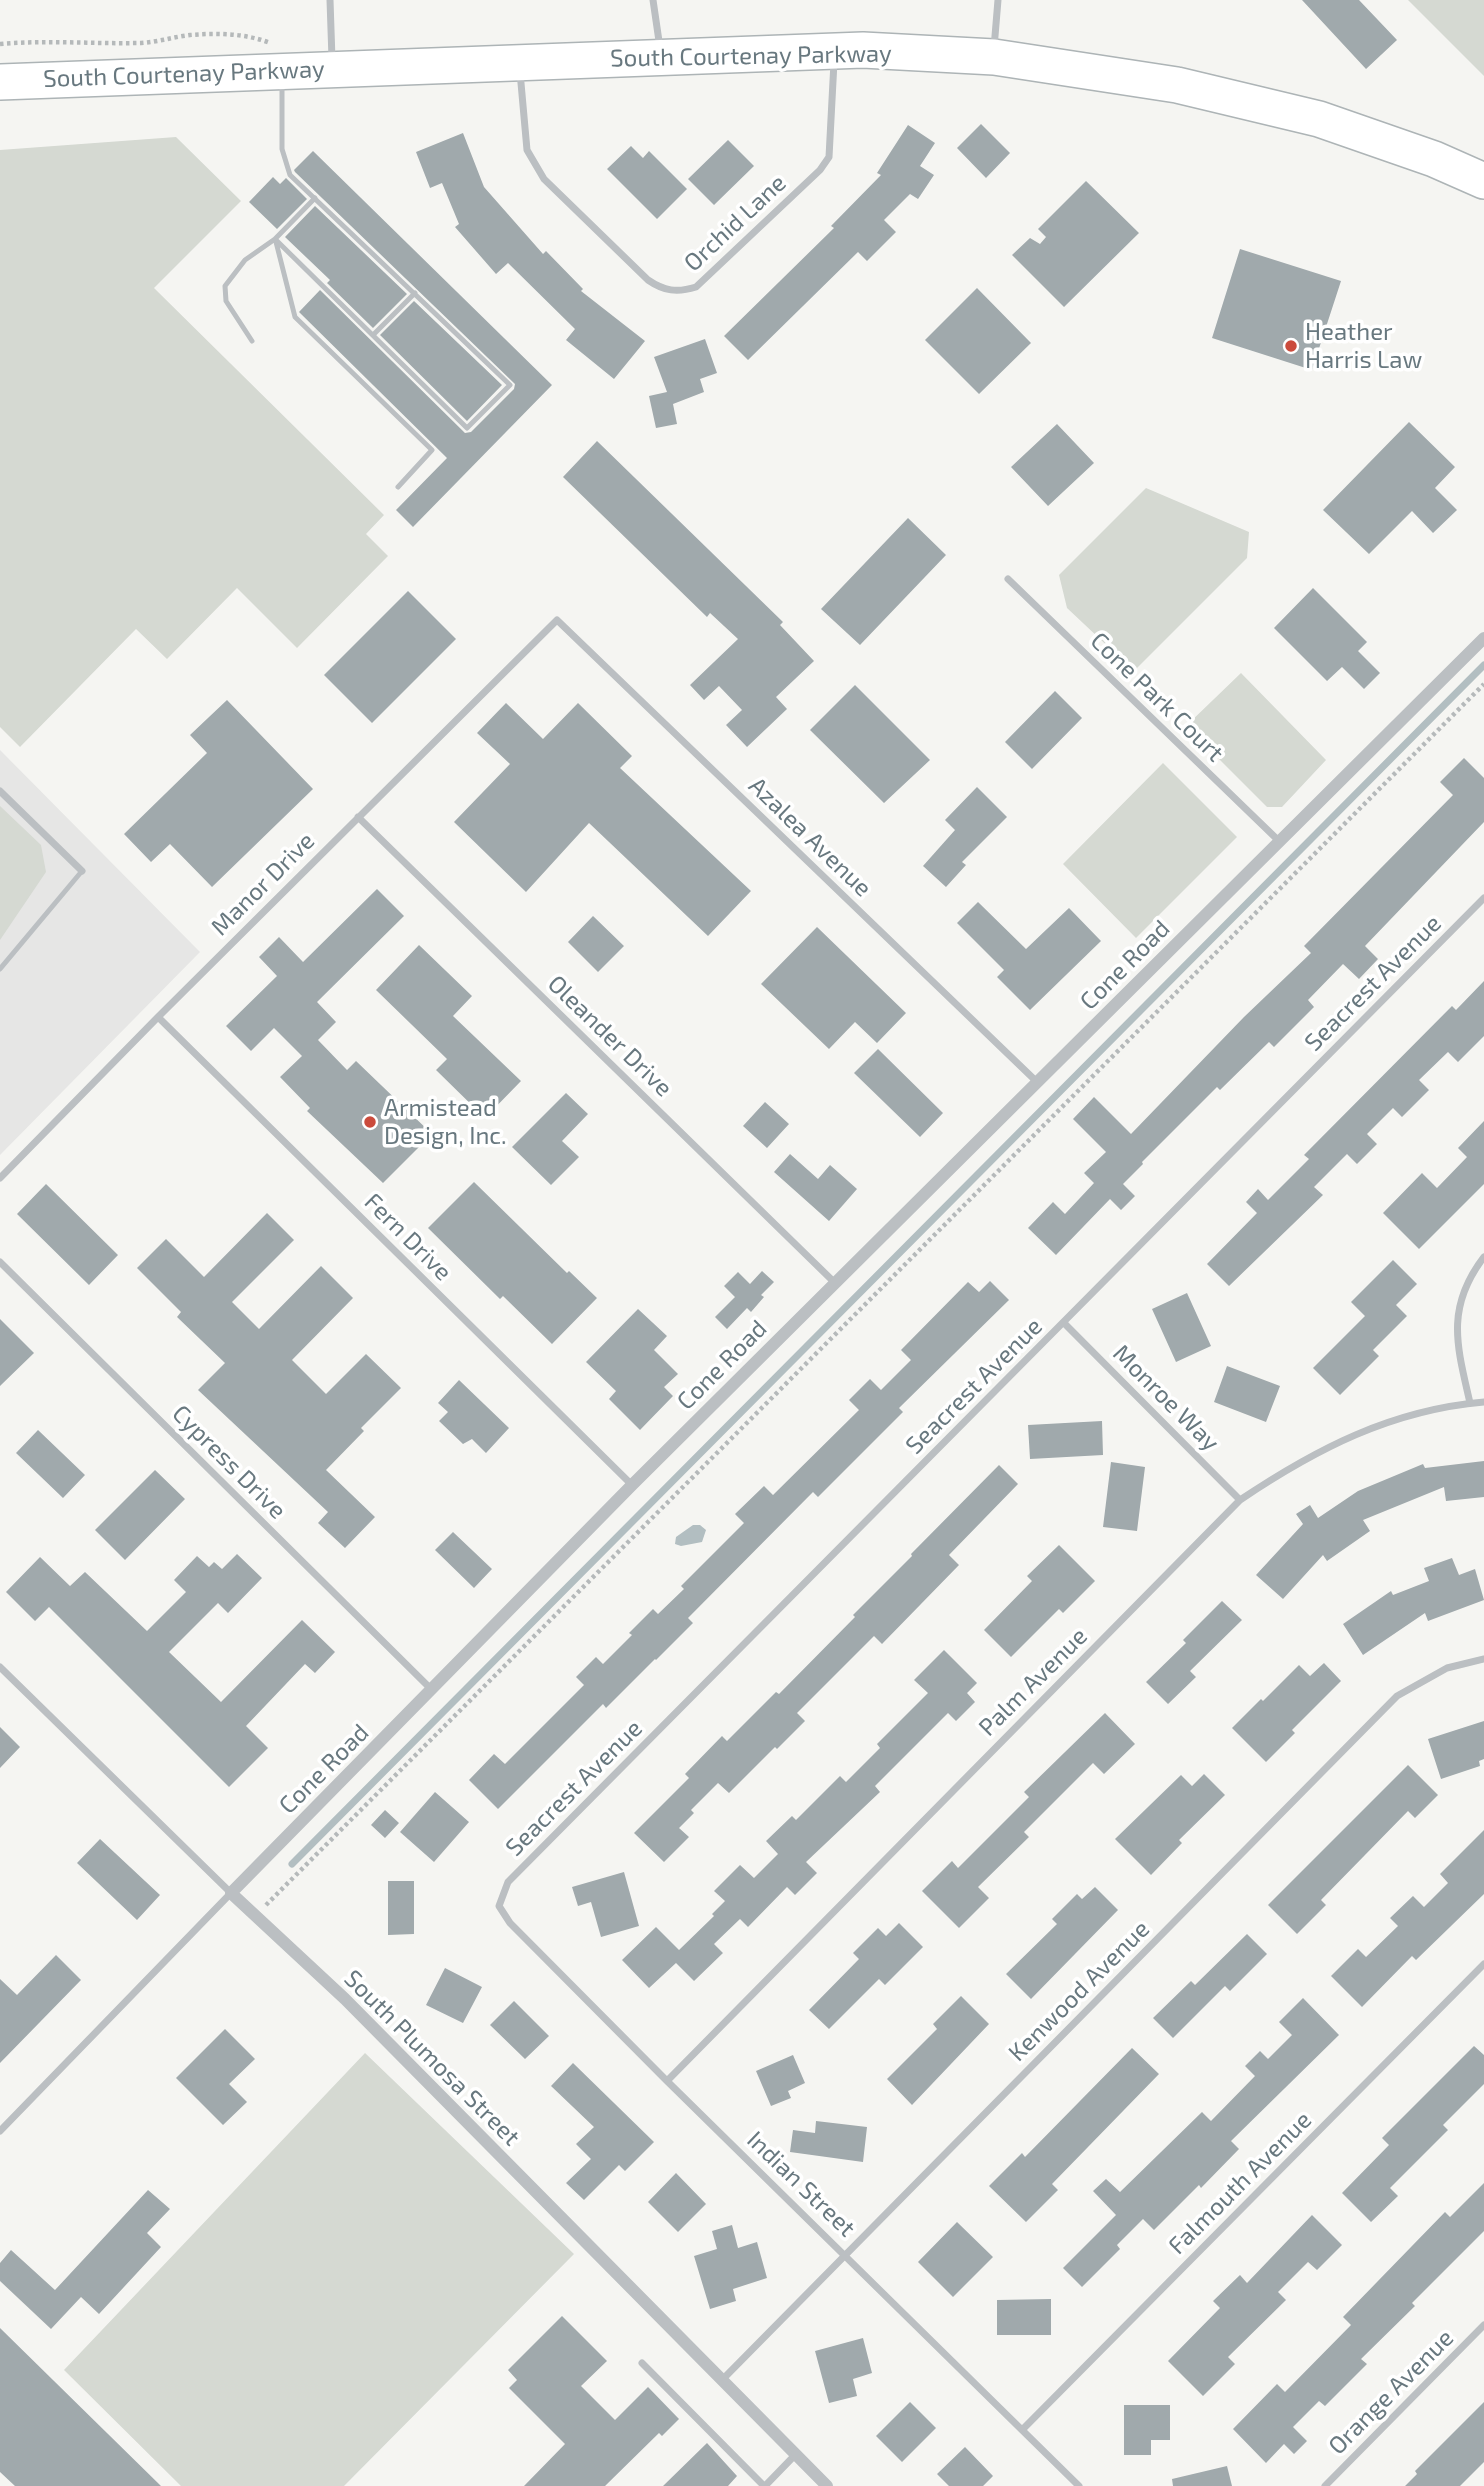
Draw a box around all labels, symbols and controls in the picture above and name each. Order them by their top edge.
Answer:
street label: South Courtenay Parkway [610,39,892,73]
street label: South Courtenay Parkway [43,55,325,93]
street label: Orchid Lane [678,169,792,277]
place label: Heather Harris Law [1305,318,1422,374]
marker: Heather Harris Law [1283,338,1299,354]
street label: Cone Park Court [1085,626,1229,768]
street label: Azalea Avenue [743,771,877,903]
street label: Manor Drive [206,827,320,941]
street label: Seacrest Avenue [1299,909,1447,1057]
street label: Cone Road [1074,914,1176,1016]
street label: Oleander Drive [542,969,678,1103]
place label: Armistead Design, Inc. [384,1094,507,1150]
marker: Armistead Design, Inc. [362,1114,378,1130]
street label: Fern Drive [358,1187,458,1287]
street label: Seacrest Avenue [900,1312,1048,1460]
street label: Cone Road [671,1314,773,1416]
street label: Monroe Way [1107,1339,1225,1457]
street label: Cypress Drive [166,1399,292,1525]
street label: Palm Avenue [973,1622,1093,1742]
street label: Seacrest Avenue [500,1714,648,1862]
street label: Cone Road [273,1718,375,1820]
street label: Kenwood Avenue [1003,1915,1155,2067]
street label: South Plumosa Street [338,1964,526,2152]
street label: Falmouth Avenue [1163,2106,1317,2260]
street label: Indian Street [741,2125,861,2243]
street label: Orange Avenue [1323,2324,1459,2460]

